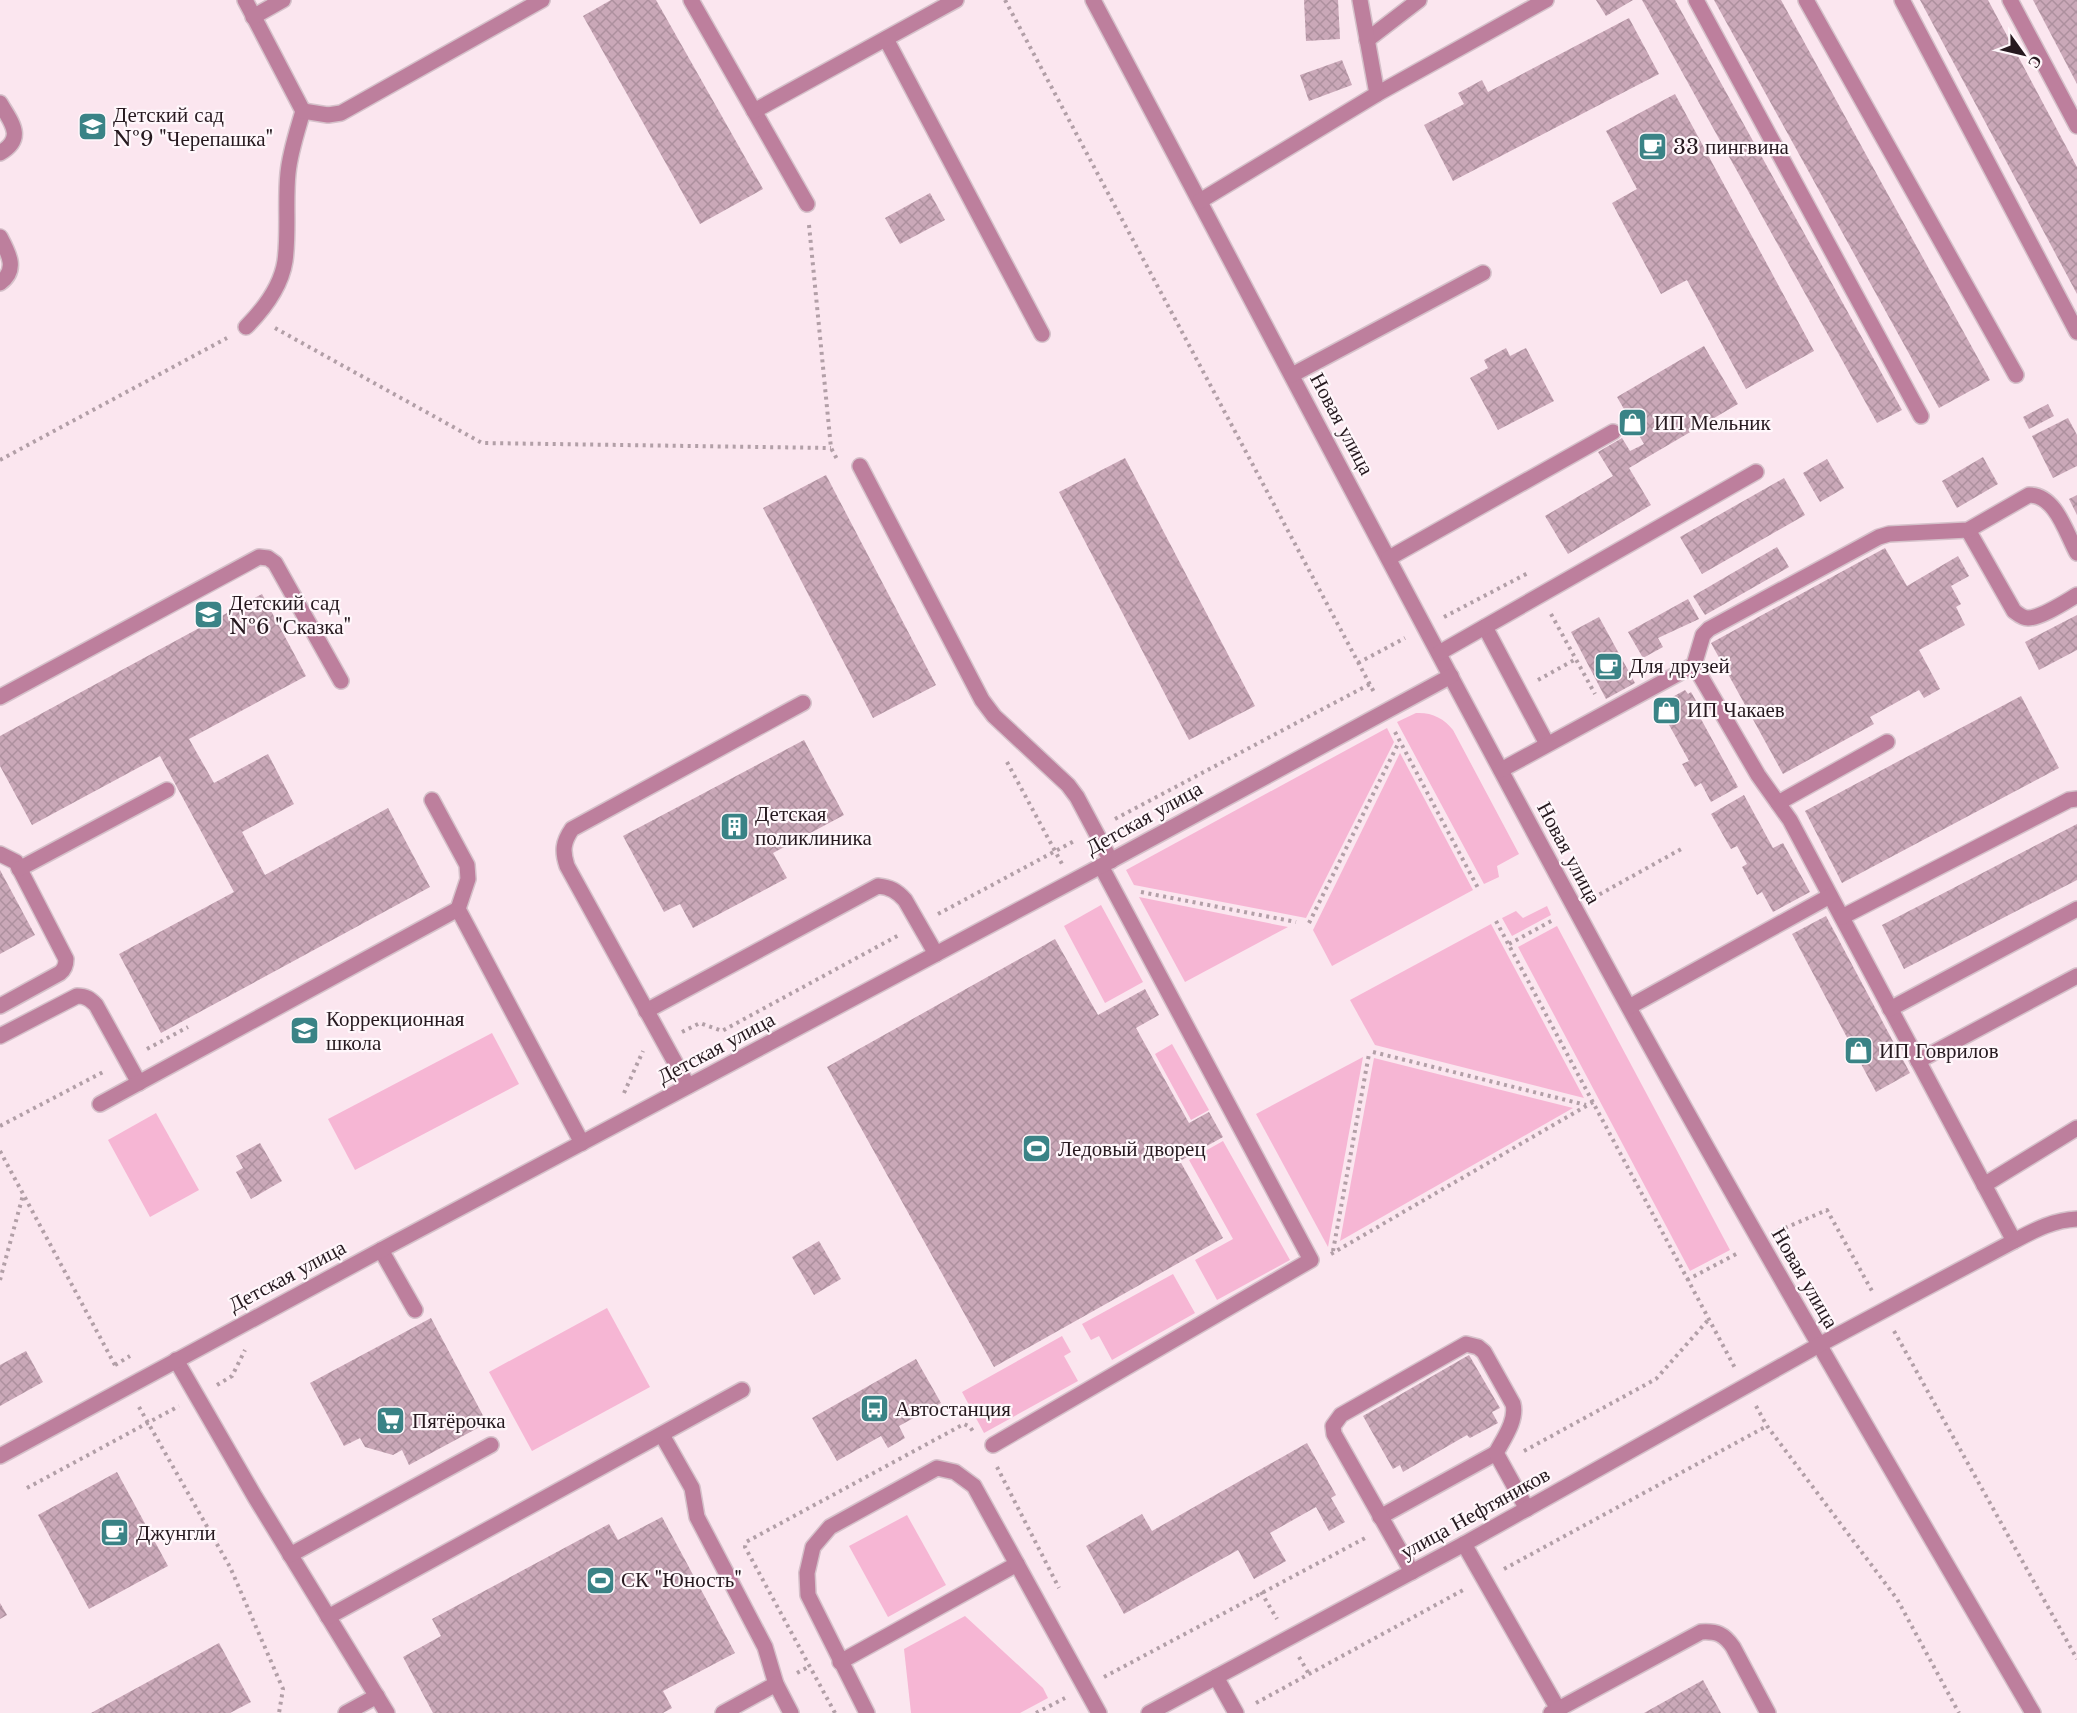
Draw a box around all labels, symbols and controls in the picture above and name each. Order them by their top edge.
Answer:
north arrow [1993,24,2053,84]
text: С [2024,52,2047,73]
place label: Детский сад №9 "Черепашка" [113,102,273,152]
school or university icon: Детский сад №9 "Черепашка" [76,111,108,143]
cafe icon: 33 пингвина [1636,131,1668,163]
place label: 33 пингвина [1673,134,1790,160]
street label: Новая улица [1304,368,1380,480]
shop icon: ИП Мельник [1617,407,1649,439]
place label: ИП Мельник [1654,410,1772,436]
place label: Детский сад №6 "Сказка" [229,590,351,640]
school or university icon: Детский сад №6 "Сказка" [192,599,224,631]
cafe icon: Для друзей [1592,650,1624,682]
place label: Для друзей [1629,653,1730,679]
shop icon: ИП Чакаев [1650,694,1682,726]
place label: ИП Чакаев [1687,697,1785,723]
street label: Детская улица [1081,775,1207,861]
street label: Новая улица [1531,797,1607,909]
place label: Детская поликлиника [755,801,872,851]
building icon: Детская поликлиника [718,810,750,842]
place label: Коррекционная школа [326,1006,465,1056]
street label: Детская улица [653,1006,780,1090]
school or university icon: Коррекционная школа [289,1015,321,1047]
shop icon: ИП Говрилов [1842,1035,1874,1067]
place label: ИП Говрилов [1879,1038,1999,1064]
sports icon: Ледовый дворец [1021,1133,1053,1165]
place label: Ледовый дворец [1058,1136,1206,1162]
street label: Новая улица [1766,1223,1845,1334]
street label: Детская улица [224,1234,351,1318]
bus stop icon: Автостанция [858,1393,890,1425]
place label: Автостанция [895,1396,1011,1422]
supermarket icon: Пятёрочка [375,1405,407,1437]
place label: Пятёрочка [412,1408,506,1434]
street label: улица Нефтяников [1396,1461,1554,1565]
cafe icon: Джунгли [99,1517,131,1549]
place label: Джунгли [136,1520,216,1546]
sports icon: СК "Юность" [584,1564,616,1596]
place label: СК "Юность" [621,1567,742,1593]

